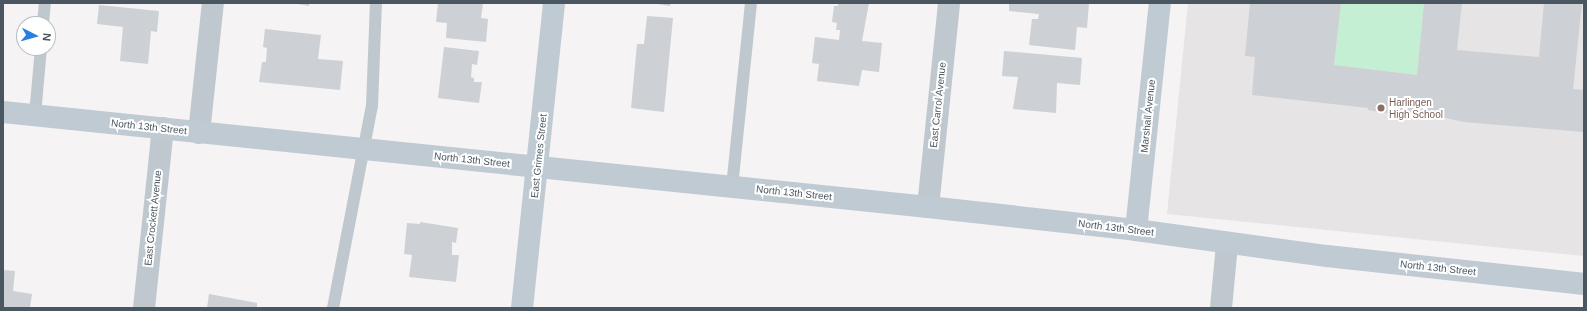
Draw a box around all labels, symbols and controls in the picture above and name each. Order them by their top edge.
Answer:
north arrow [16,16,56,56]
text: N [41,33,53,42]
street label: East Carrol Avenue [928,61,948,149]
street label: Marshall Avenue [1138,78,1158,154]
place label: Harlingen High School [1389,96,1443,120]
marker: Harlingen High School [1376,103,1386,113]
street label: East Grimes Street [529,113,549,199]
street label: North 13th Street [111,117,187,137]
street label: North 13th Street [434,150,510,170]
street label: East Crockett Avenue [142,169,164,267]
street label: North 13th Street [756,183,832,203]
street label: North 13th Street [1077,217,1155,239]
street label: North 13th Street [1400,258,1476,278]

